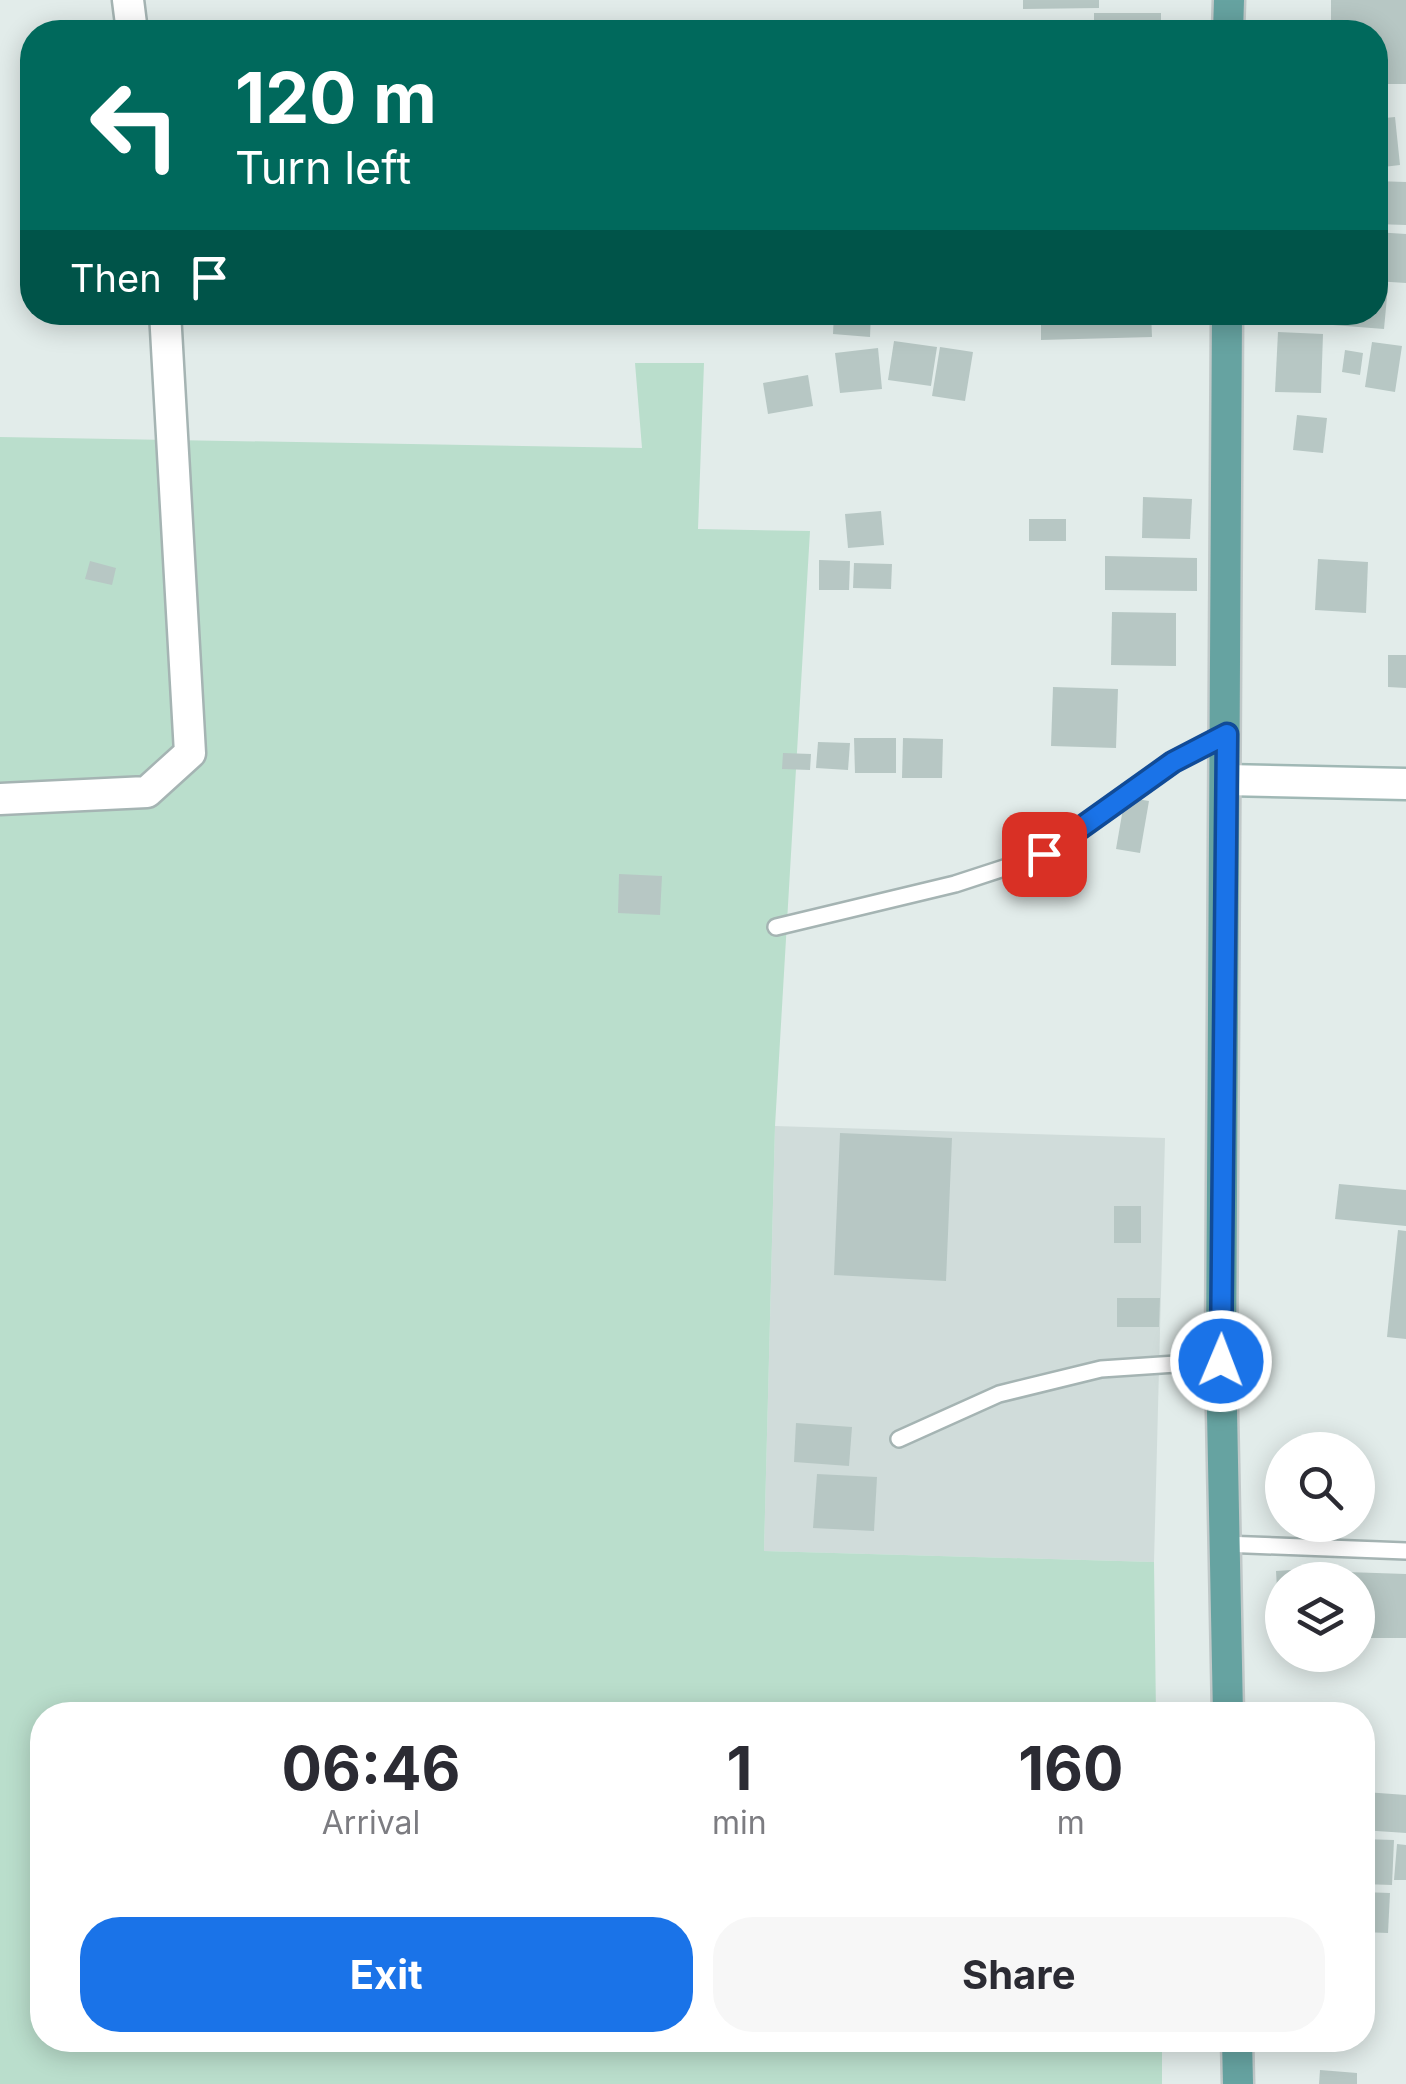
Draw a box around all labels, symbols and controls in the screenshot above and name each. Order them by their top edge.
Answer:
text: 120 m [235,55,437,140]
icon: left [70,60,200,190]
text: Turn left [235,140,411,195]
icon: arrive [182,250,237,305]
text: Then [70,255,162,301]
pin [1002,812,1087,897]
icon: arrive [1017,827,1072,882]
position arrow [1169,1309,1273,1413]
map controls [1265,1432,1375,1672]
button: search [1265,1432,1375,1542]
button: layers [1265,1562,1375,1672]
text: 06:46 [282,1732,461,1804]
text: 1 [726,1732,752,1804]
text: 160 [1018,1732,1124,1804]
text: Arrival [322,1803,420,1842]
text: min [712,1803,767,1842]
text: m [1057,1803,1085,1842]
button: Exit [80,1917,693,2032]
button: Share [713,1917,1325,2032]

